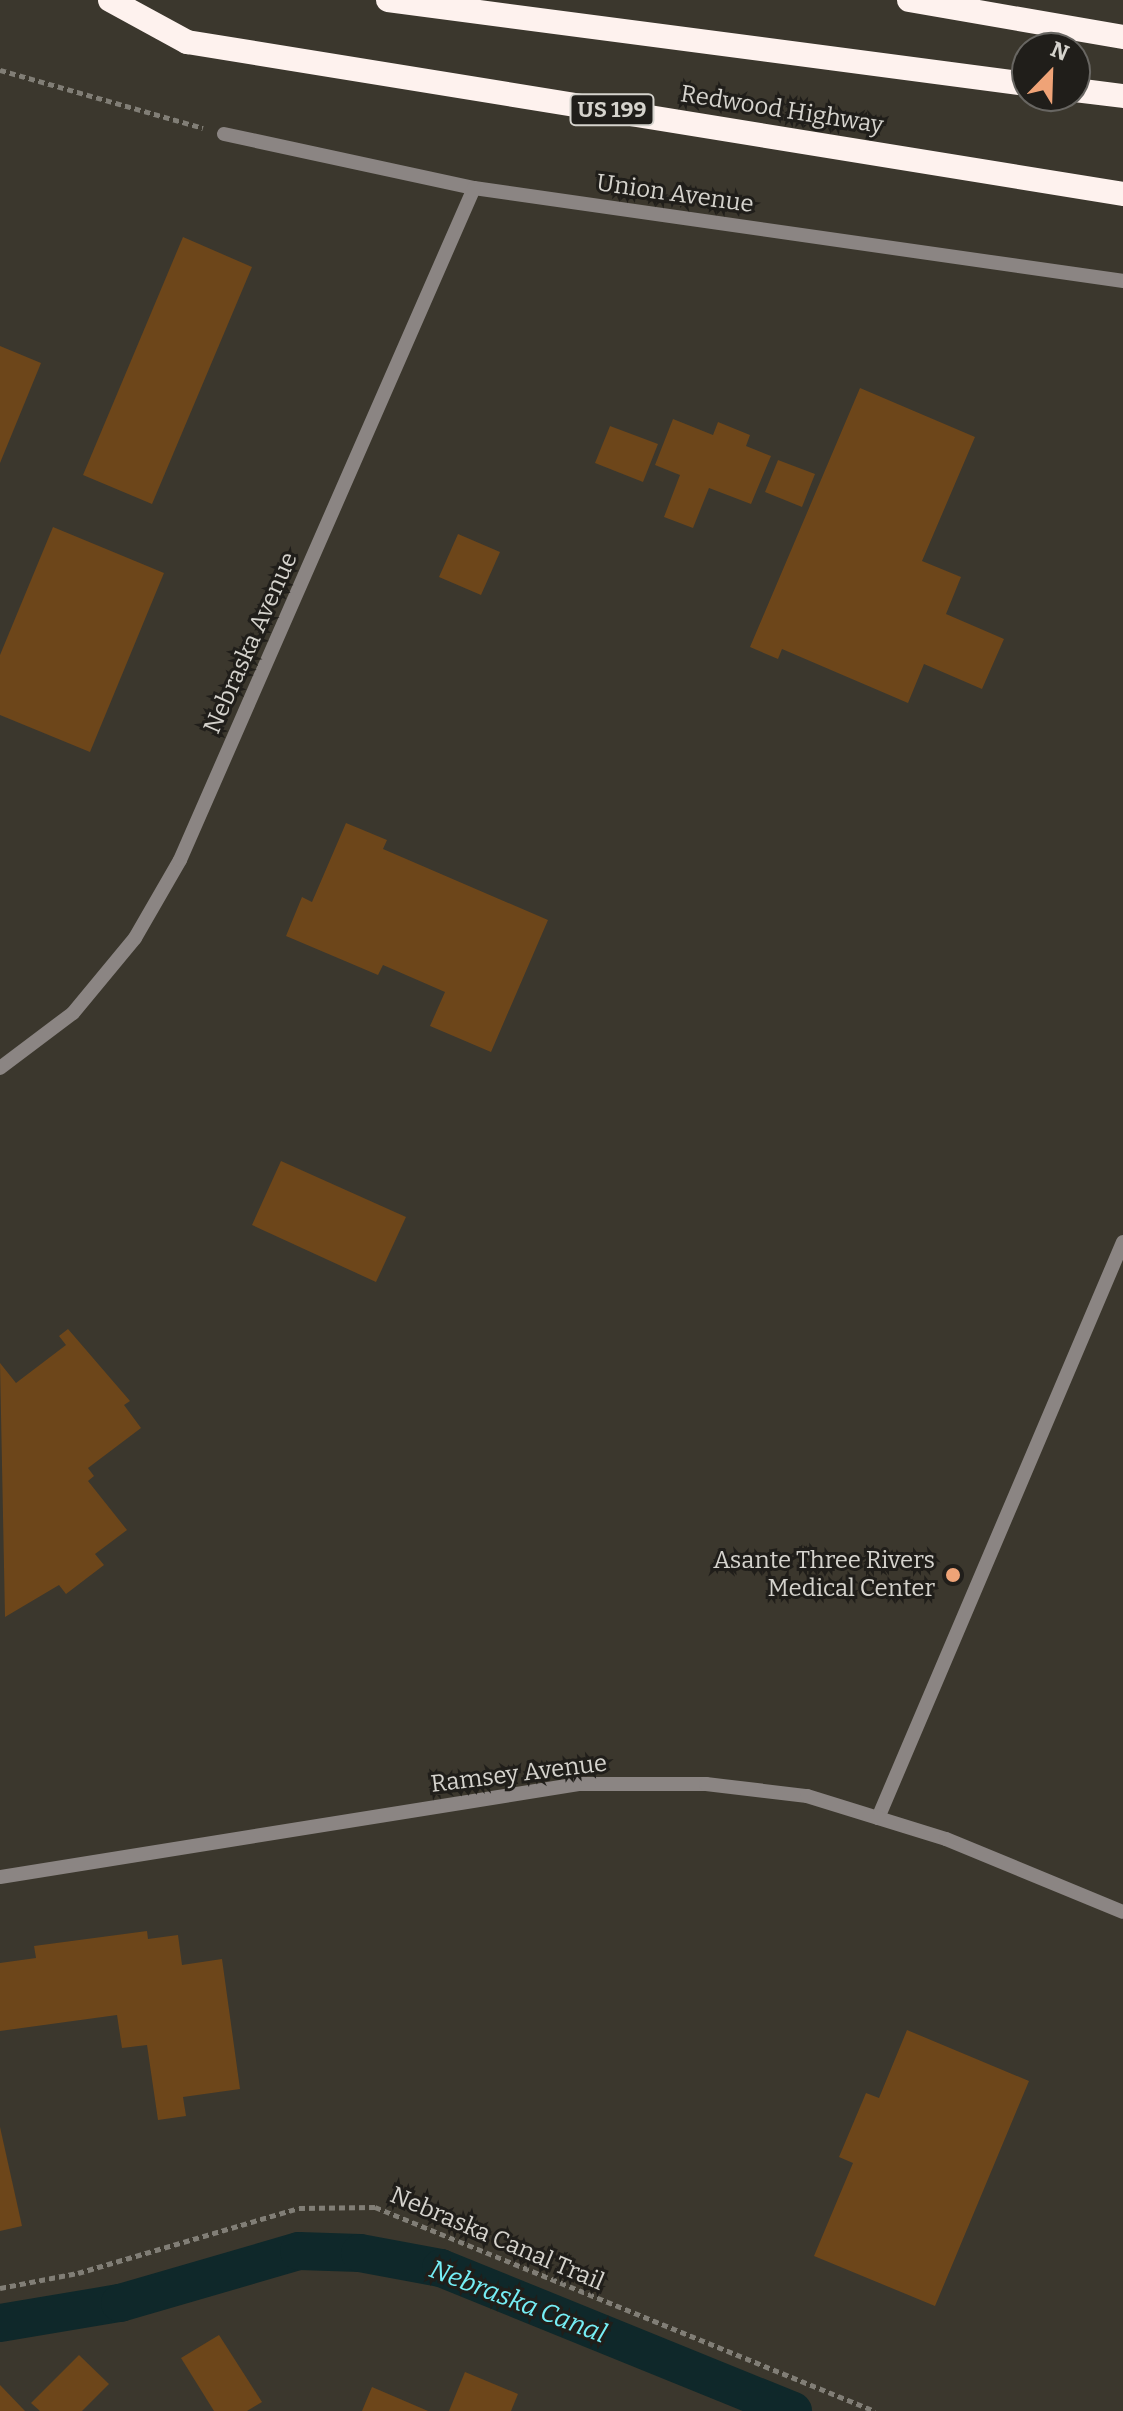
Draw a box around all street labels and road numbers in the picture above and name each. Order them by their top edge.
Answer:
street label: Redwood Highway [678,80,886,140]
road number: US 199 [568,92,656,128]
street label: Union Avenue [595,169,755,219]
street label: Nebraska Avenue [198,548,304,738]
street label: Ramsey Avenue [429,1749,609,1799]
street label: Nebraska Canal Trail [386,2181,608,2297]

